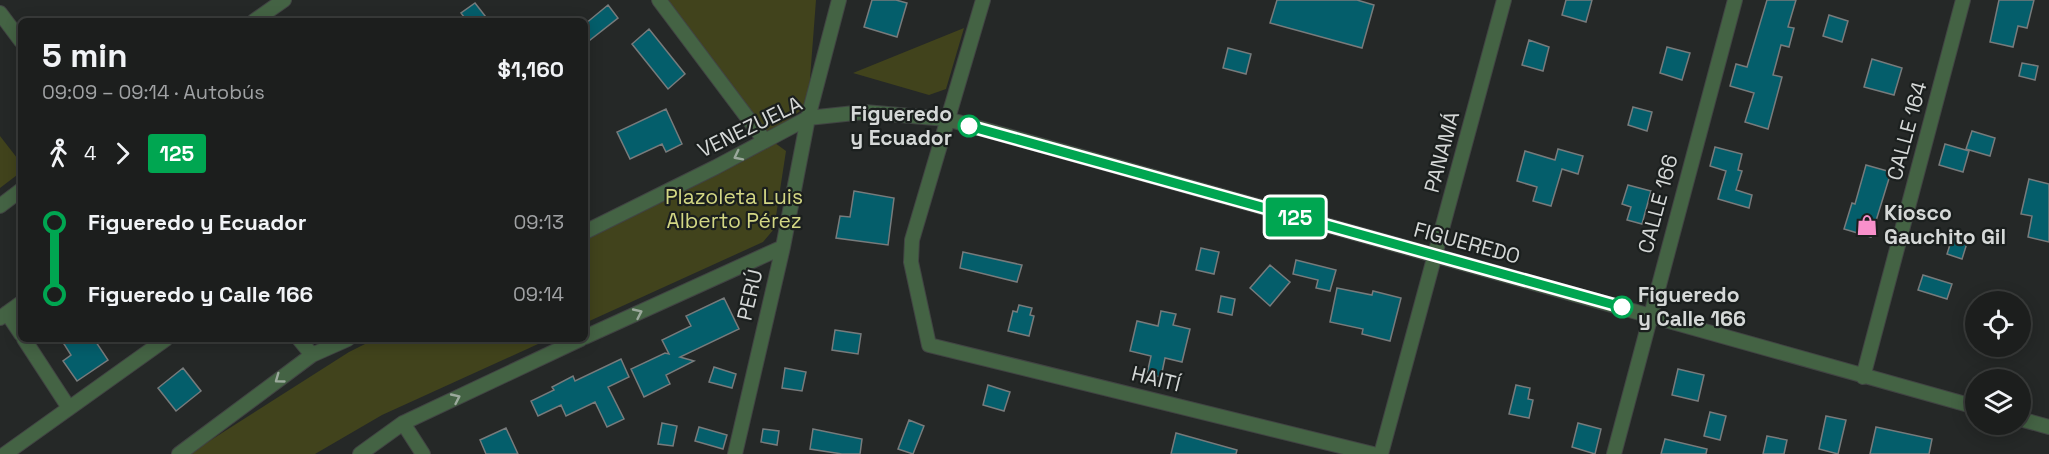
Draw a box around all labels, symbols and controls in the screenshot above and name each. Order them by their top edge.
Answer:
text: 5 min [42,35,127,77]
text: $1,160 [498,55,564,83]
street label: CALLE 164 [1880,78,1933,183]
text: 09:09 – 09:14 · Autobús [42,79,265,105]
street label: VENEZUELA [693,90,807,164]
place label: Figueredo y Ecuador [850,100,952,151]
street label: PANAMÁ [1418,108,1465,196]
marker: Figueredo y Ecuador [958,115,980,137]
icon: walk [42,137,75,170]
icon: forward [106,137,139,170]
text: 4 [84,140,97,166]
text: 125 [160,140,194,167]
one-way arrow [733,148,744,160]
street label: CALLE 166 [1631,151,1684,256]
park label: Plazoleta Luis Alberto Pérez [665,183,803,234]
line badge: 125 [1260,198,1330,236]
place label: Kiosco Gauchito Gil [1884,199,2006,250]
text: 125 [1278,204,1312,231]
text: Figueredo y Ecuador [88,208,306,236]
text: 09:13 [513,209,564,235]
shop icon: Kiosco Gauchito Gil [1855,213,1879,237]
street label: FIGUEREDO [1411,215,1523,270]
street label: PERÚ [731,267,768,323]
text: Figueredo y Calle 166 [88,280,313,308]
text: 09:14 [513,281,564,307]
place label: Figueredo y Calle 166 [1638,281,1746,332]
map controls [1965,291,2031,435]
button: locate [1965,291,2031,357]
marker: Figueredo y Calle 166 [1611,296,1633,318]
one-way arrow [632,308,643,320]
street label: HAITÍ [1129,359,1183,398]
button: layers [1965,369,2031,435]
one-way arrow [275,371,286,382]
one-way arrow [450,394,461,406]

